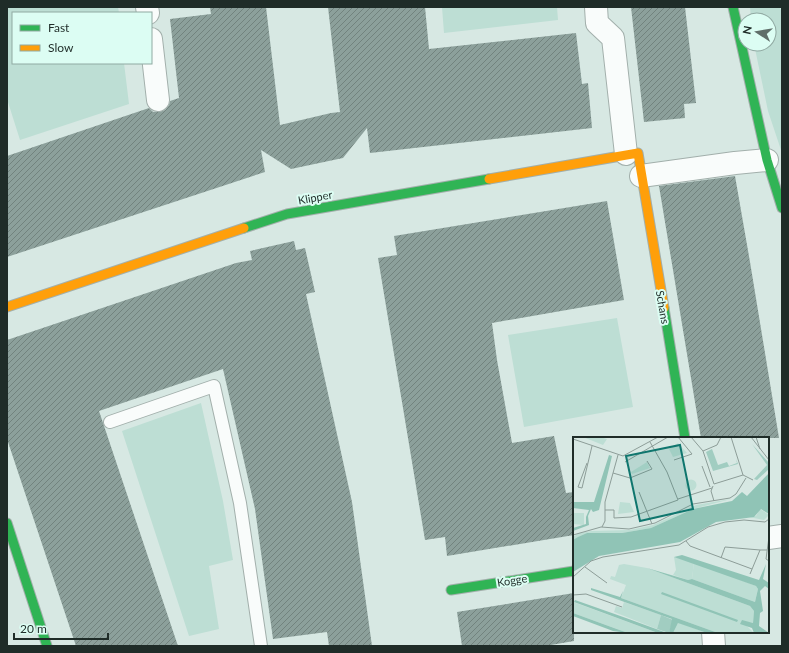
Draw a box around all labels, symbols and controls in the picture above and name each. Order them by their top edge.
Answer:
legend [12,12,152,64]
north arrow [737,12,777,52]
text: Fast [48,20,70,35]
text: N [739,24,754,35]
text: Slow [48,40,74,55]
street label: Klipper [297,188,333,206]
street label: Schans [654,289,672,325]
inset map [573,437,769,633]
street label: Kogge [496,571,528,589]
scale bar [14,615,108,641]
text: 20 m [20,621,47,636]

